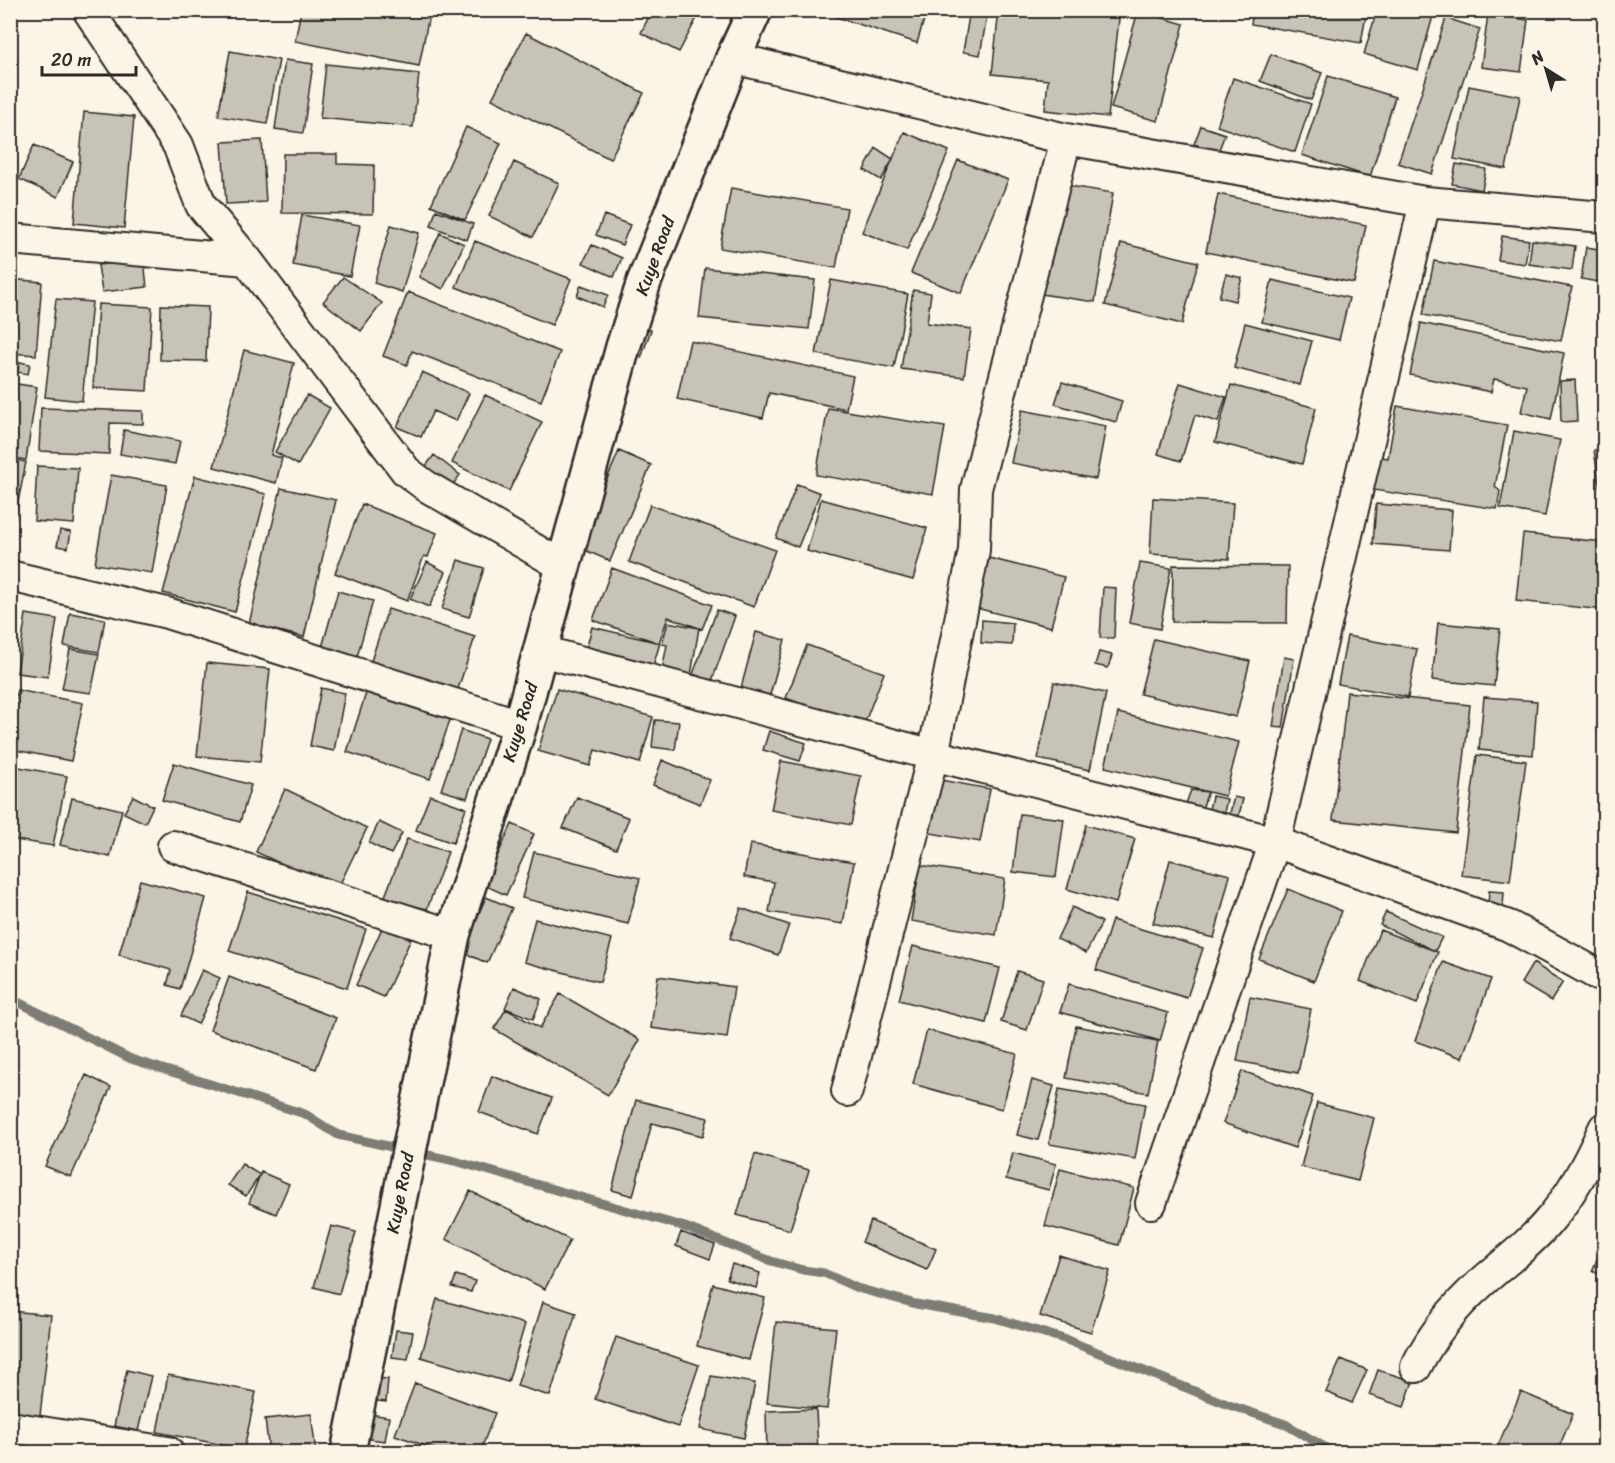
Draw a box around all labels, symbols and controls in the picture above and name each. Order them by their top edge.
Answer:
scale bar [42,39,136,77]
north arrow [1516,39,1576,99]
text: N [1523,42,1551,73]
text: 20 m [51,44,91,76]
street label: Kuye Road [626,210,685,300]
street label: Kuye Road [493,677,548,766]
street label: Kuye Road [376,1148,424,1236]

